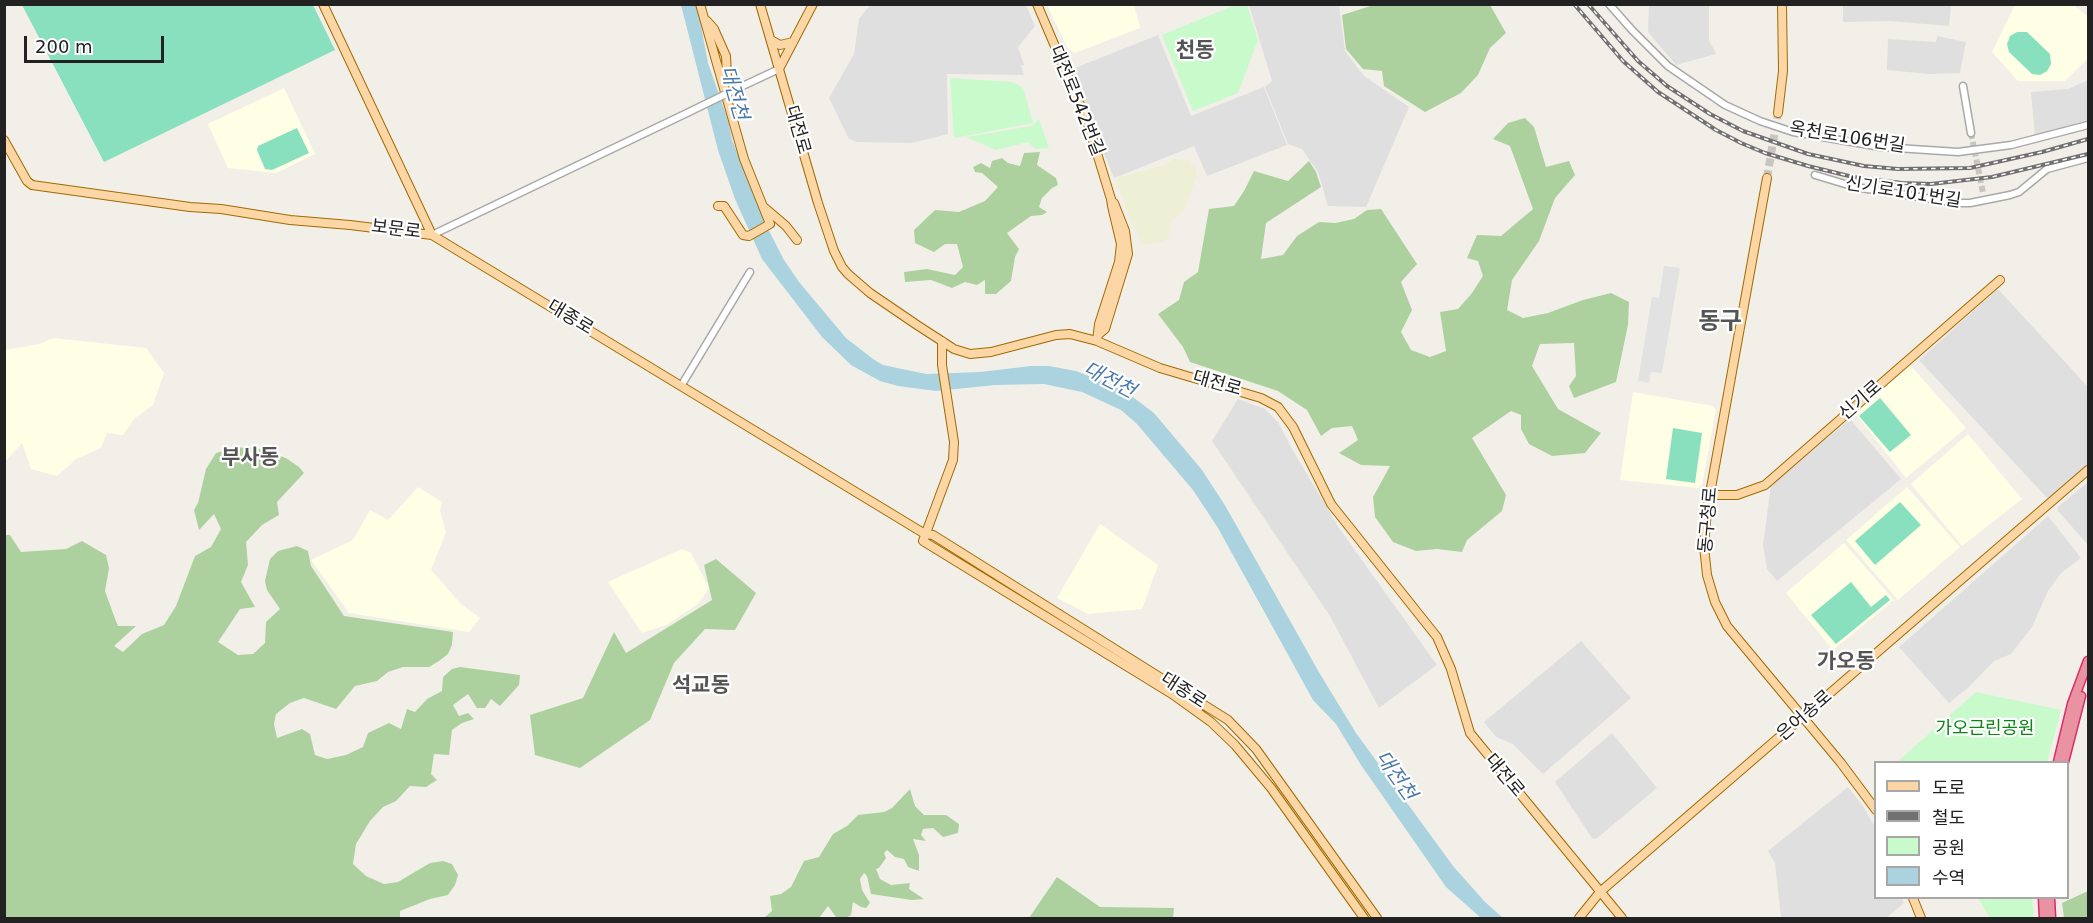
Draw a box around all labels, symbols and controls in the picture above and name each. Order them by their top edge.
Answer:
scale bar [27,24,166,62]
text: 200 m [35,36,93,57]
district label: 천동 [1176,39,1214,65]
street label: 대전로542번길 [1044,43,1108,159]
water label: 대전천 [714,63,752,123]
street label: 대전로 [780,103,814,157]
street label: 옥천로106번길 [1787,118,1907,158]
street label: 신기로101번길 [1843,173,1963,213]
street label: 보문로 [370,216,422,244]
street label: 대종로 [543,296,597,340]
district label: 동구 [1698,309,1742,337]
water label: 대전천 [1079,358,1139,404]
street label: 대전로 [1190,367,1244,401]
street label: 신기로 [1835,377,1887,425]
district label: 부사동 [221,446,279,472]
street label: 동구청로 [1695,486,1723,554]
district label: 가오동 [1817,650,1875,676]
street label: 대종로 [1156,668,1210,714]
district label: 석교동 [672,674,730,700]
street label: 은어송로 [1773,686,1837,746]
park label: 가오근린공원 [1935,718,2035,740]
water label: 대전천 [1369,747,1421,805]
street label: 대전로 [1480,750,1528,802]
legend [1874,761,2069,899]
text: 도로 [1932,777,1965,798]
text: 철도 [1932,807,1965,828]
text: 공원 [1932,837,1965,858]
text: 수역 [1932,867,1965,888]

